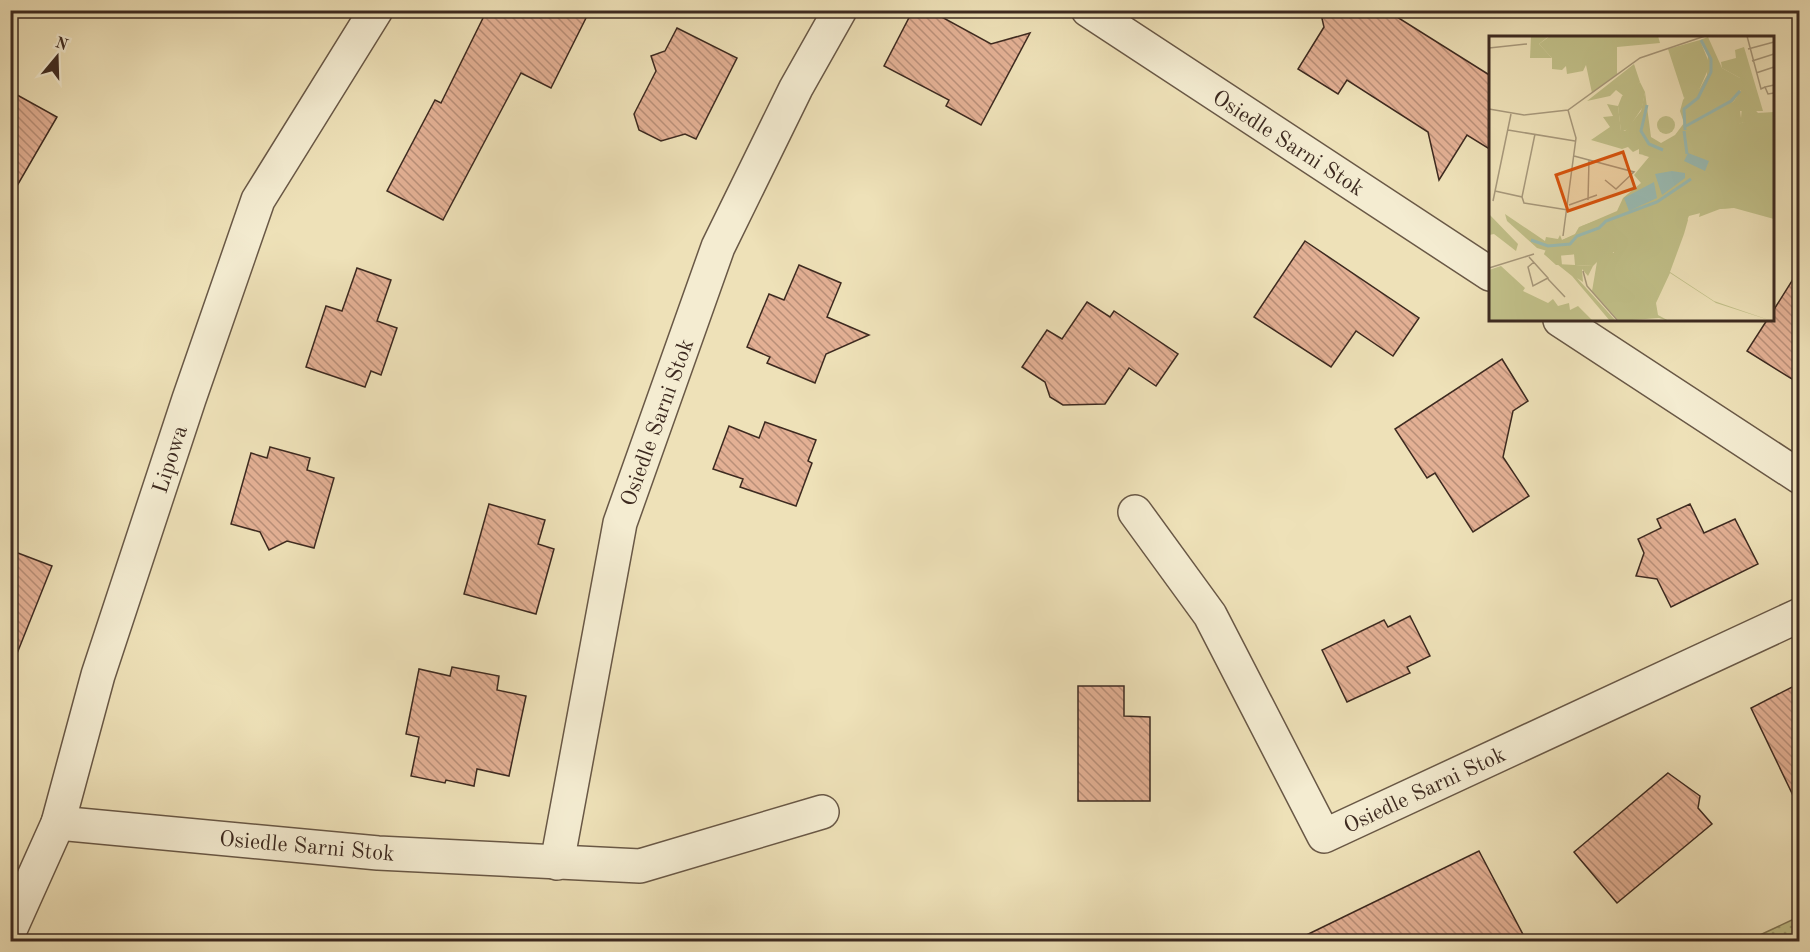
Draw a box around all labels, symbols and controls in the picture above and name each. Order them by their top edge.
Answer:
north arrow [27,27,87,87]
text: N [53,35,70,55]
inset map [1489,36,1774,321]
street label: Osiedle Sarni Stok [1208,87,1368,201]
street label: Osiedle Sarni Stok [617,336,698,509]
street label: Lipowa [150,423,192,496]
street label: Osiedle Sarni Stok [1340,744,1509,838]
street label: Osiedle Sarni Stok [218,828,395,866]

